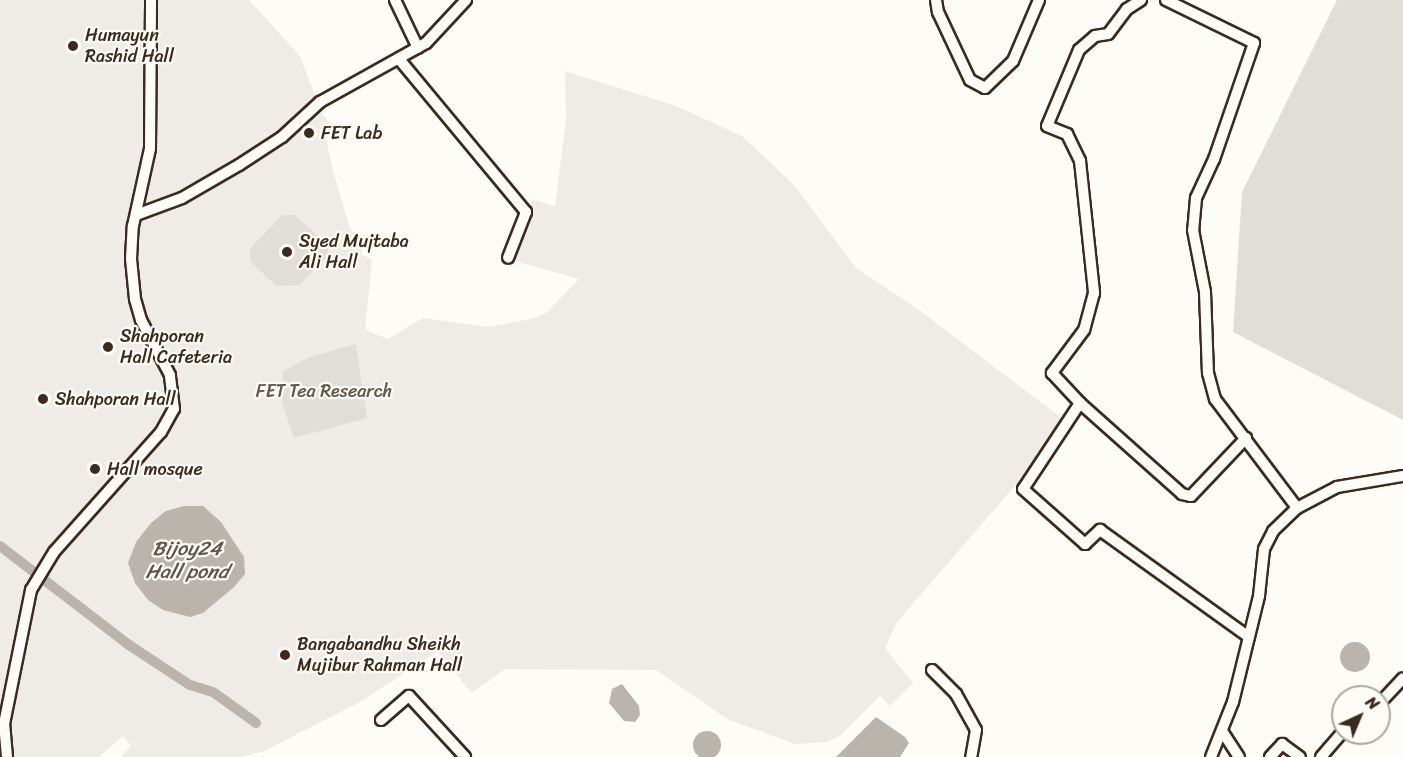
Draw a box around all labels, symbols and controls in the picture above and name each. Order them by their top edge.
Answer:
place label: Humayun Rashid Hall [85,25,174,68]
marker: Humayun Rashid Hall [66,39,80,53]
place label: FET Lab [321,122,382,144]
marker: FET Lab [302,126,316,140]
place label: Syed Mujtaba Ali Hall [299,231,409,274]
marker: Syed Mujtaba Ali Hall [280,245,294,259]
place label: Shahporan Hall Cafeteria [120,326,232,368]
marker: Shahporan Hall Cafeteria [101,340,115,354]
park label: FET Tea Research [255,380,393,402]
place label: Shahporan Hall [55,388,176,410]
marker: Shahporan Hall [36,392,50,406]
place label: Hall mosque [107,458,202,480]
marker: Hall mosque [88,462,102,476]
water label: Bijoy24 Hall pond [146,536,228,583]
place label: Bangabandhu Sheikh Mujibur Rahman Hall [297,634,462,676]
marker: Bangabandhu Sheikh Mujibur Rahman Hall [278,648,292,662]
north arrow [1331,685,1391,745]
text: N [1358,689,1387,717]

